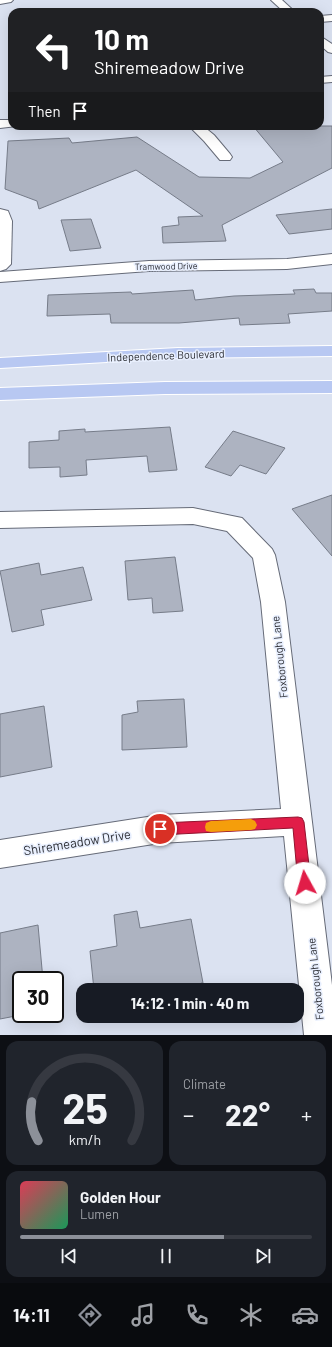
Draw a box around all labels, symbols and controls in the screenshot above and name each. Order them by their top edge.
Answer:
text: 10 m [94,22,149,56]
icon: left [28,24,80,76]
text: Shiremeadow Drive [94,56,244,78]
icon: arrive [69,100,91,122]
text: Then [28,102,61,120]
street label: Tramwood Drive [135,260,198,272]
street label: Independence Boulevard [107,346,225,364]
street label: Foxborough Lane [268,615,290,699]
pin [143,812,177,846]
icon: arrive [149,818,171,840]
street label: Shiremeadow Drive [22,826,132,858]
position arrow [284,862,326,904]
street label: Foxborough Lane [304,937,326,1021]
speed limit sign: 30 [12,971,64,1023]
text: 14:12 · 1 min · 40 m [131,994,249,1012]
text: Climate [183,1076,226,1092]
text: 25 [62,1082,107,1132]
text: 22° [225,1096,270,1132]
text: − [183,1101,194,1127]
text: + [301,1101,312,1127]
text: km/h [68,1131,101,1148]
text: Golden Hour [80,1188,161,1206]
text: Lumen [80,1206,119,1222]
icon: previous [58,1245,80,1267]
icon: pause [155,1245,177,1267]
icon: next [252,1245,274,1267]
icon: directions [76,1301,104,1329]
icon: music [129,1301,157,1329]
icon: phone [183,1301,211,1329]
icon: climate [237,1301,265,1329]
icon: car [291,1301,319,1329]
text: 14:11 [13,1304,50,1326]

